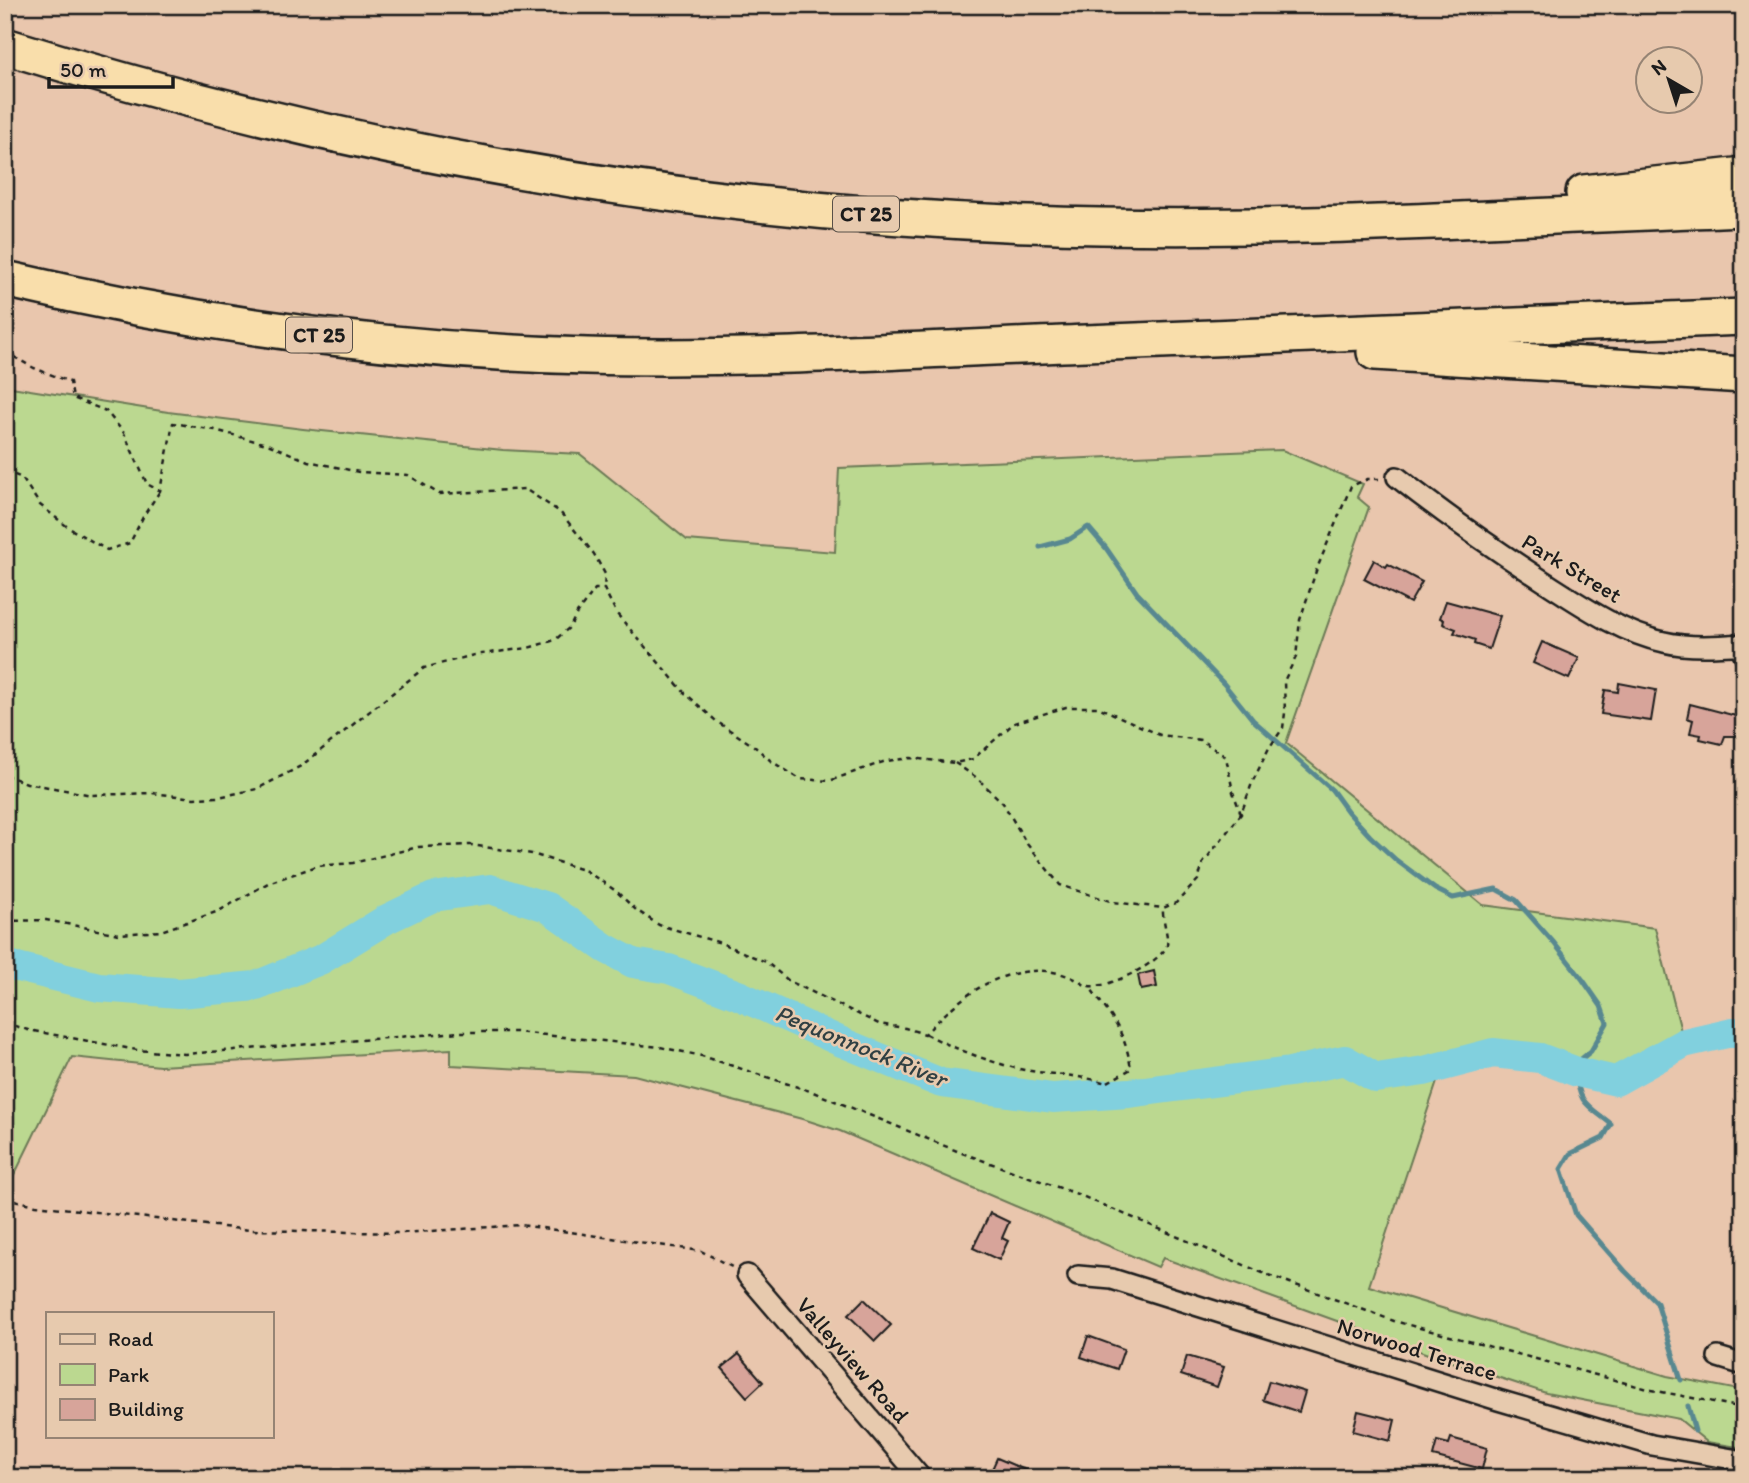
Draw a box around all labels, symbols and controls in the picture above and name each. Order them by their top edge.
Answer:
scale bar [49,46,173,90]
north arrow [1634,46,1704,116]
text: N [1646,54,1671,80]
text: 50 m [60,57,107,82]
road number: CT 25 [833,196,899,232]
road number: CT 25 [286,318,352,352]
street label: Park Street [1517,527,1627,609]
water label: Pequonnock River [771,998,953,1094]
street label: Valleyview Road [791,1291,916,1429]
street label: Norwood Terrace [1334,1311,1500,1387]
legend [46,1312,273,1438]
text: Road [108,1326,154,1351]
text: Park [108,1362,150,1387]
text: Building [108,1396,184,1421]

